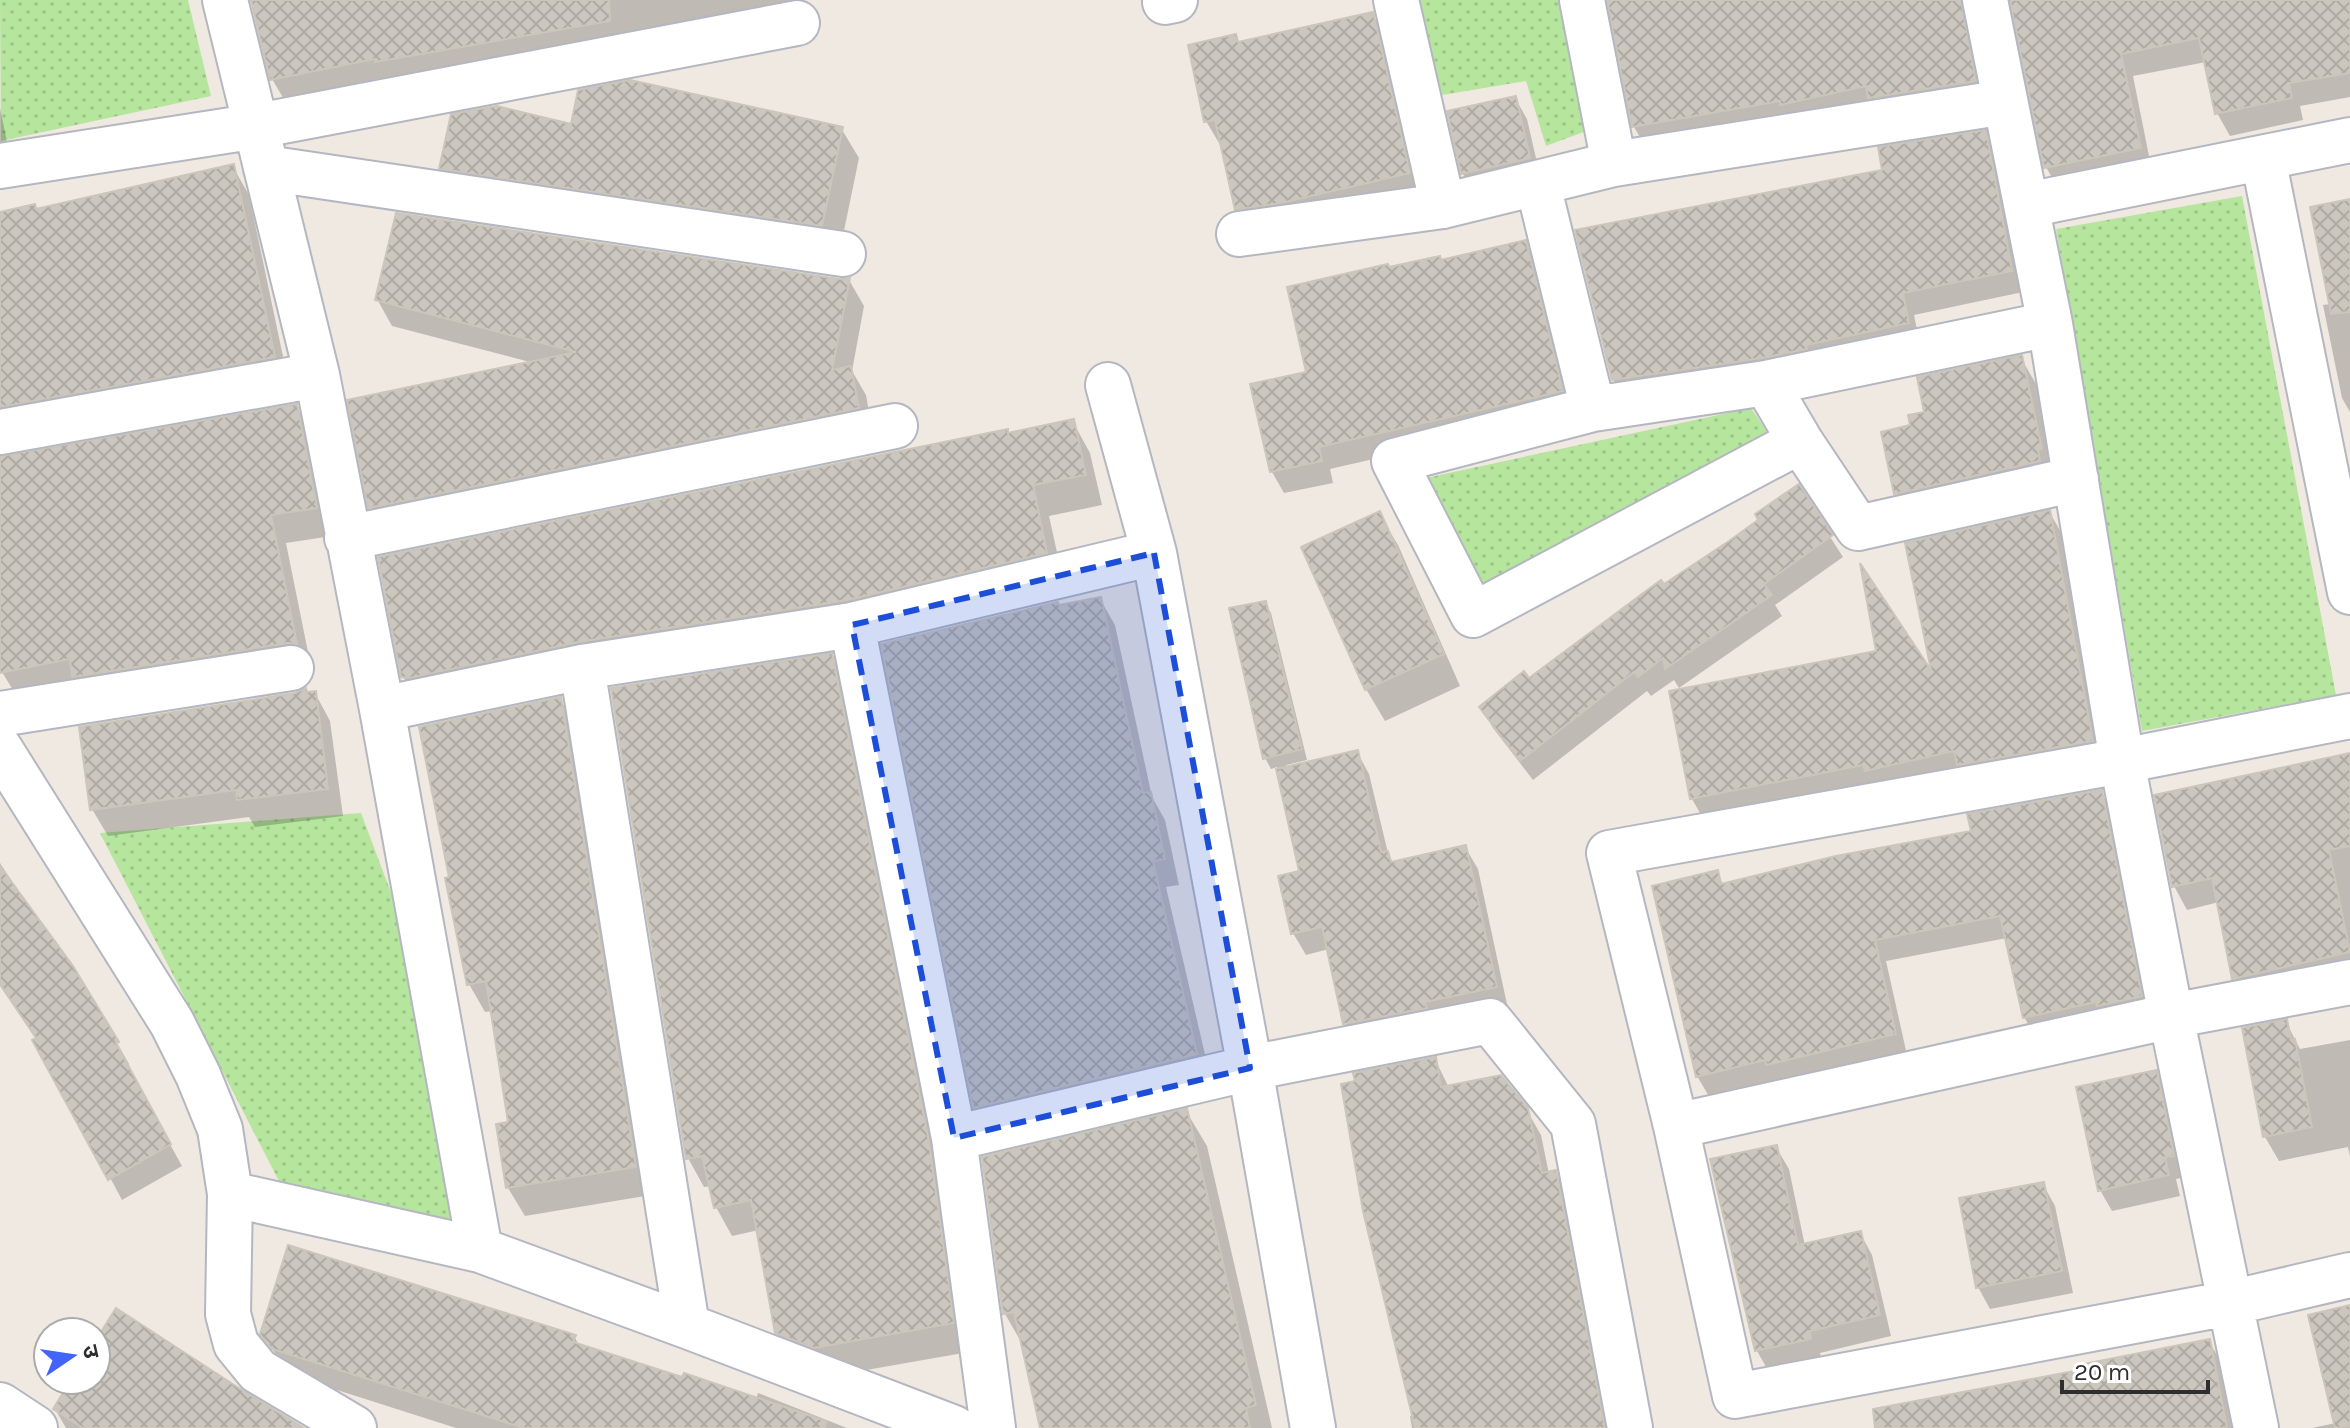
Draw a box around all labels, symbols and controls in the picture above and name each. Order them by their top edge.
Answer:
north arrow [32,1316,112,1396]
text: उ [76,1343,105,1362]
scale bar [2062,1344,2208,1394]
text: 20 m [2074,1358,2130,1386]

